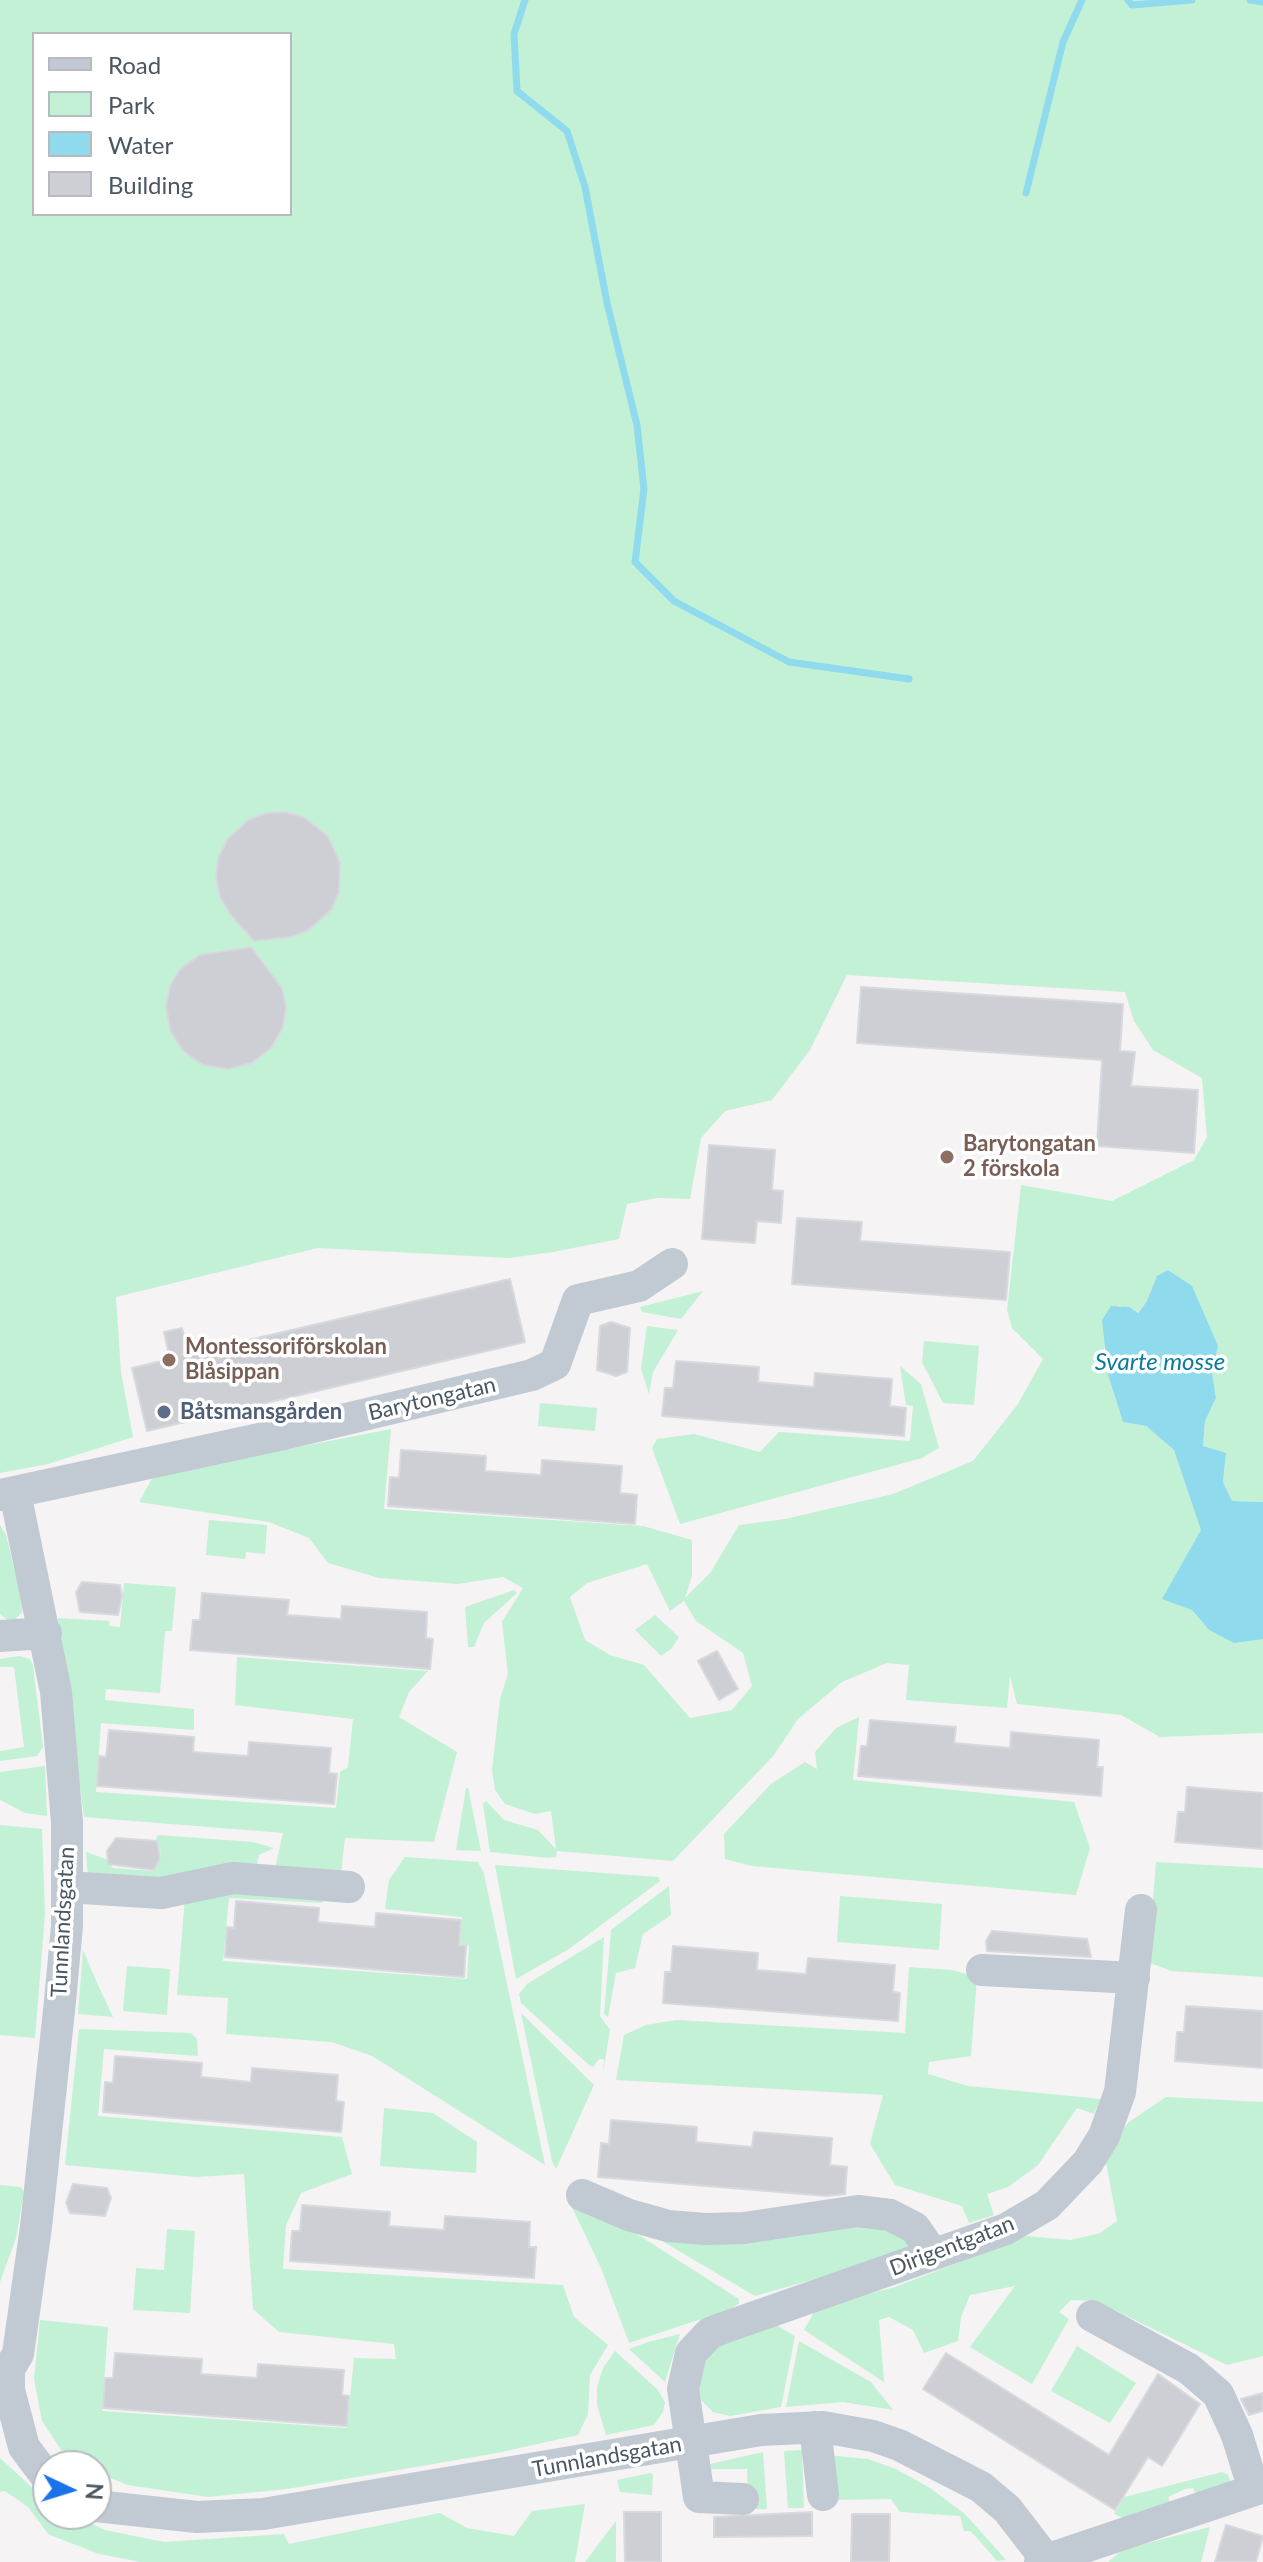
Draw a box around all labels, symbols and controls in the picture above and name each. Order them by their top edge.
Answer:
legend [32,32,292,216]
text: Road [108,50,161,79]
text: Park [108,90,155,119]
text: Water [108,130,173,159]
text: Building [108,170,193,199]
place label: Barytongatan 2 förskola [963,1131,1096,1182]
marker: Barytongatan 2 förskola [938,1148,956,1166]
place label: Montessoriförskolan Blåsippan [185,1334,387,1386]
water label: Svarte mosse [1095,1348,1225,1376]
marker: Montessoriförskolan Blåsippan [160,1351,178,1369]
street label: Barytongatan [366,1371,498,1427]
place label: Båtsmansgården [180,1399,342,1425]
marker: Båtsmansgården [155,1403,173,1421]
street label: Tunnlandsgatan [46,1846,80,1998]
street label: Dirigentgatan [886,2210,1018,2282]
street label: Tunnlandsgatan [530,2431,684,2483]
north arrow [32,2450,112,2530]
text: N [80,2482,109,2501]

